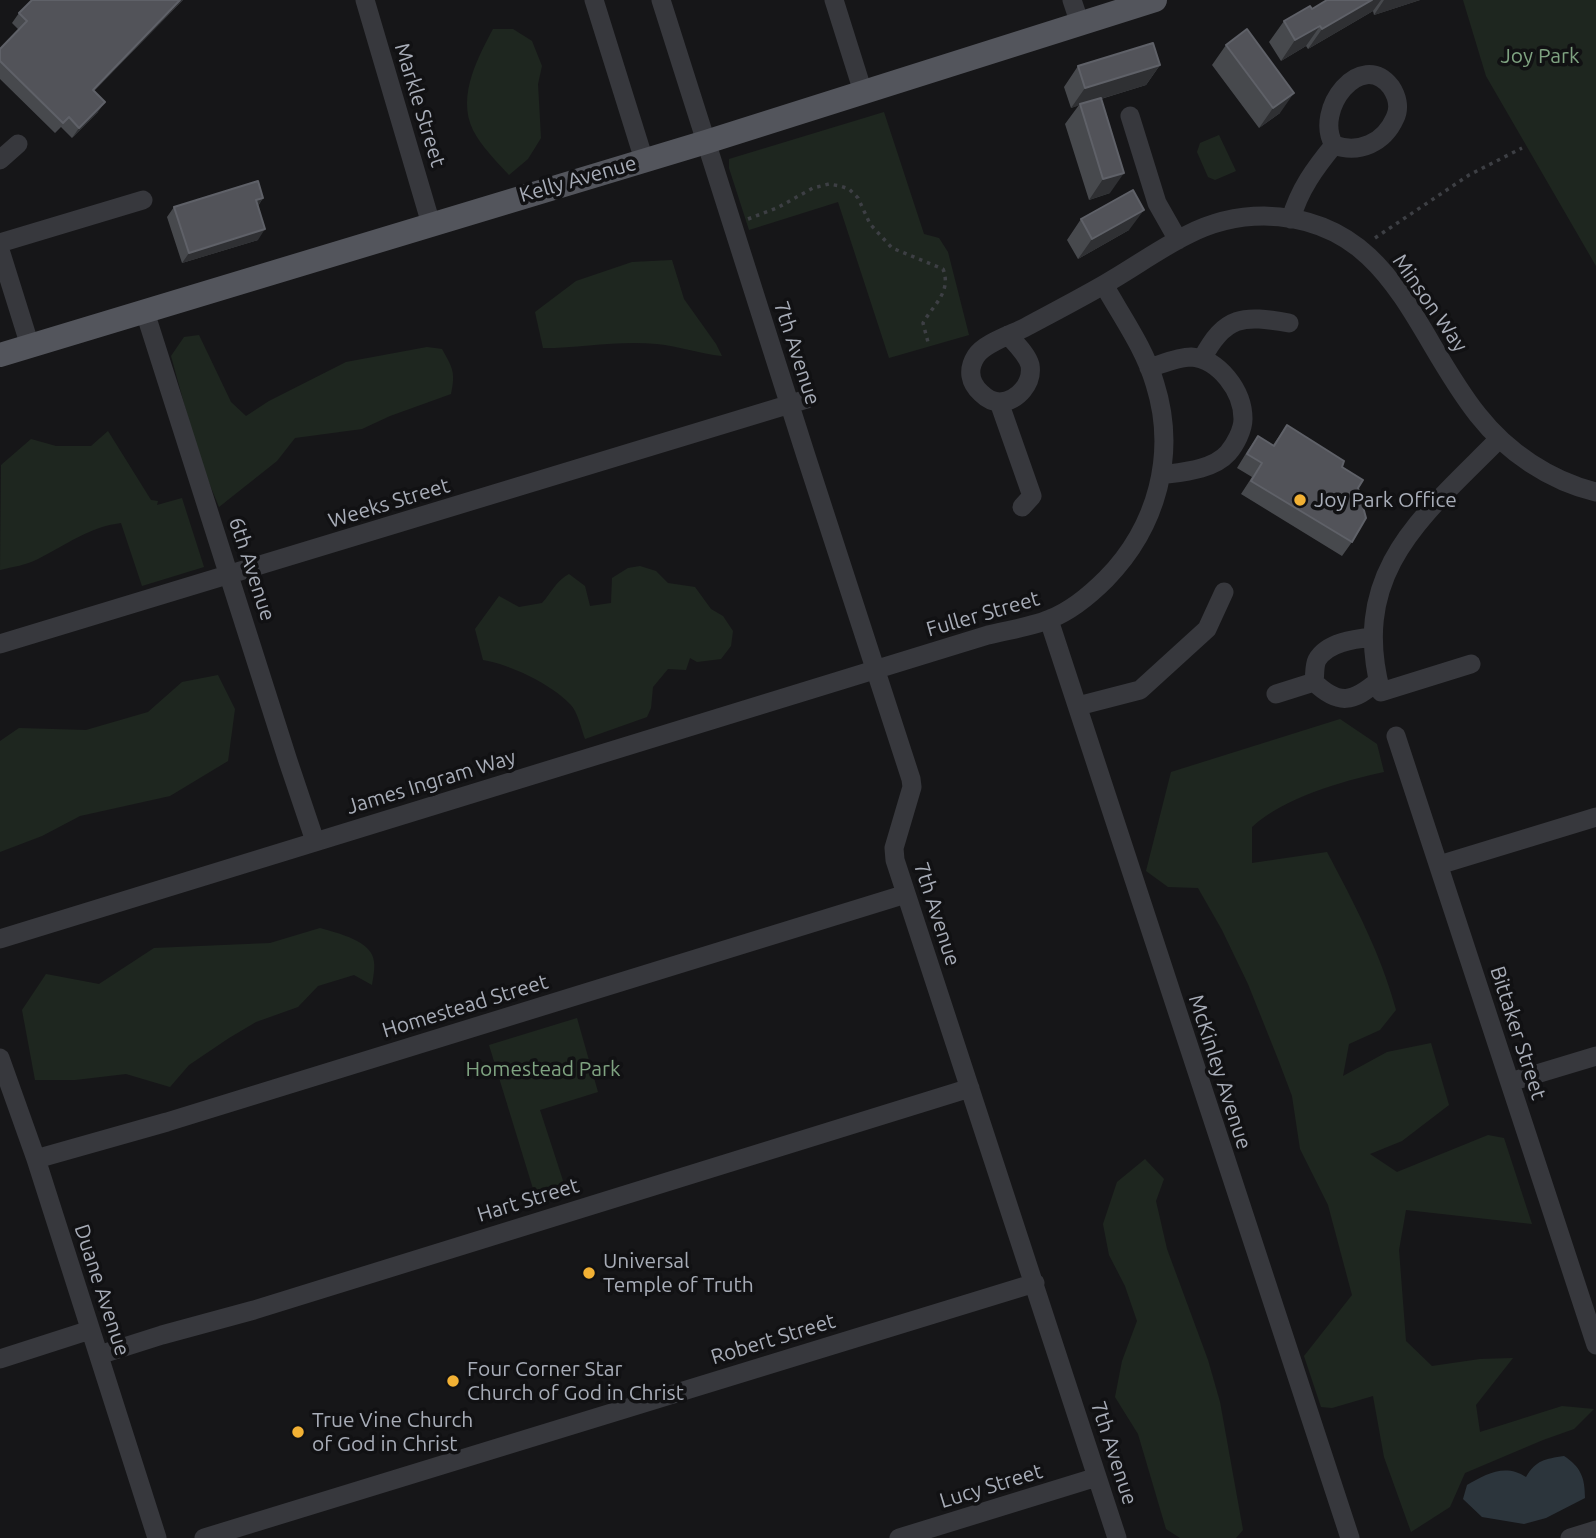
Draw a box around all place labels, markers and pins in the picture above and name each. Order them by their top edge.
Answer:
place label: Joy Park Office [1314,487,1457,513]
marker: Joy Park Office [1292,492,1308,508]
place label: Universal Temple of Truth [603,1248,754,1298]
marker: Universal Temple of Truth [581,1265,597,1281]
place label: Four Corner Star Church of God in Christ [467,1356,684,1406]
marker: Four Corner Star Church of God in Christ [445,1373,461,1389]
place label: True Vine Church of God in Christ [312,1407,473,1457]
marker: True Vine Church of God in Christ [290,1424,306,1440]

